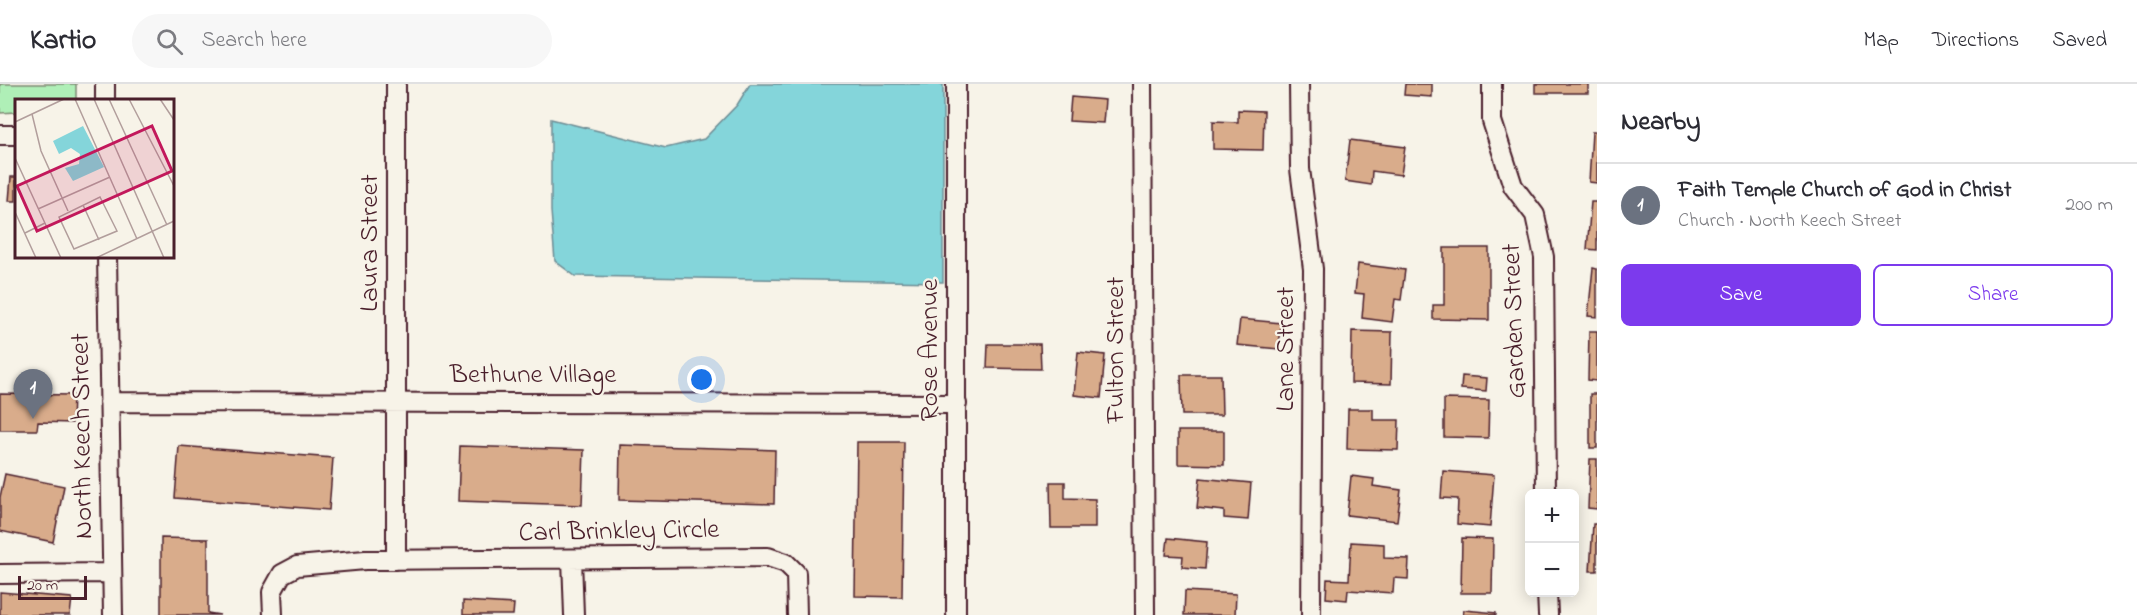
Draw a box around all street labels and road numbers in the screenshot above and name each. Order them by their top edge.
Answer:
street label: Laura Street [351,174,390,312]
street label: Garden Street [1493,243,1537,399]
street label: Fulton Street [1097,277,1136,424]
street label: Rose Avenue [911,278,950,421]
street label: Lane Street [1267,287,1306,411]
street label: North Keech Street [62,333,104,539]
street label: Bethune Village [449,356,617,395]
street label: Carl Brinkley Circle [518,511,721,553]

